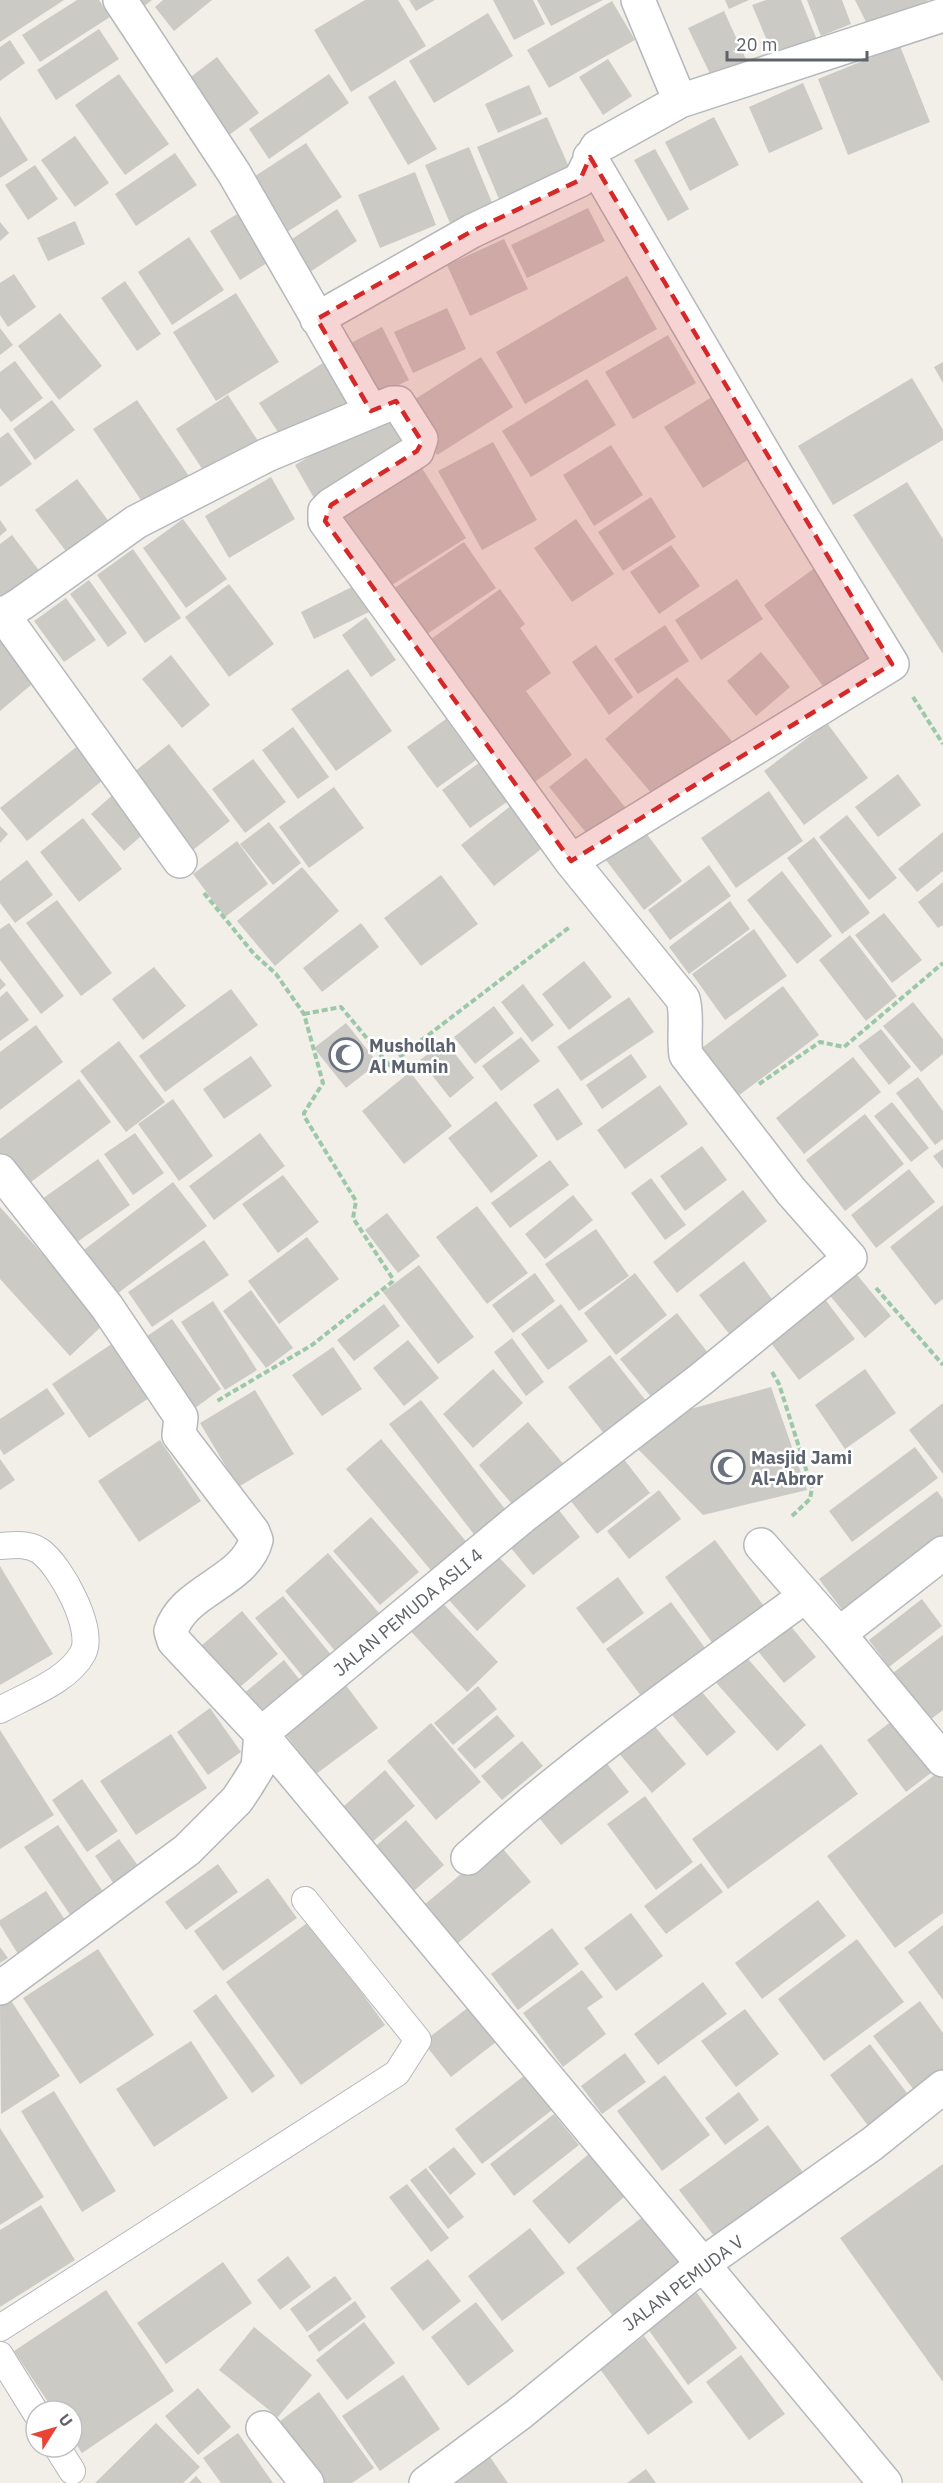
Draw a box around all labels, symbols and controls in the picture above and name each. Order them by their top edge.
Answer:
scale bar [727,24,866,62]
text: 20 m [736,33,778,56]
place label: Mushollah Al Mumin [369,1034,456,1078]
mosque icon: Mushollah Al Mumin [328,1037,364,1073]
place label: Masjid Jami Al-Abror [751,1446,852,1490]
mosque icon: Masjid Jami Al-Abror [710,1449,746,1485]
street label: JALAN PEMUDA ASLI 4 [329,1543,487,1681]
street label: JALAN PEMUDA V [618,2230,748,2336]
north arrow [24,2399,84,2459]
text: U [55,2410,77,2430]

